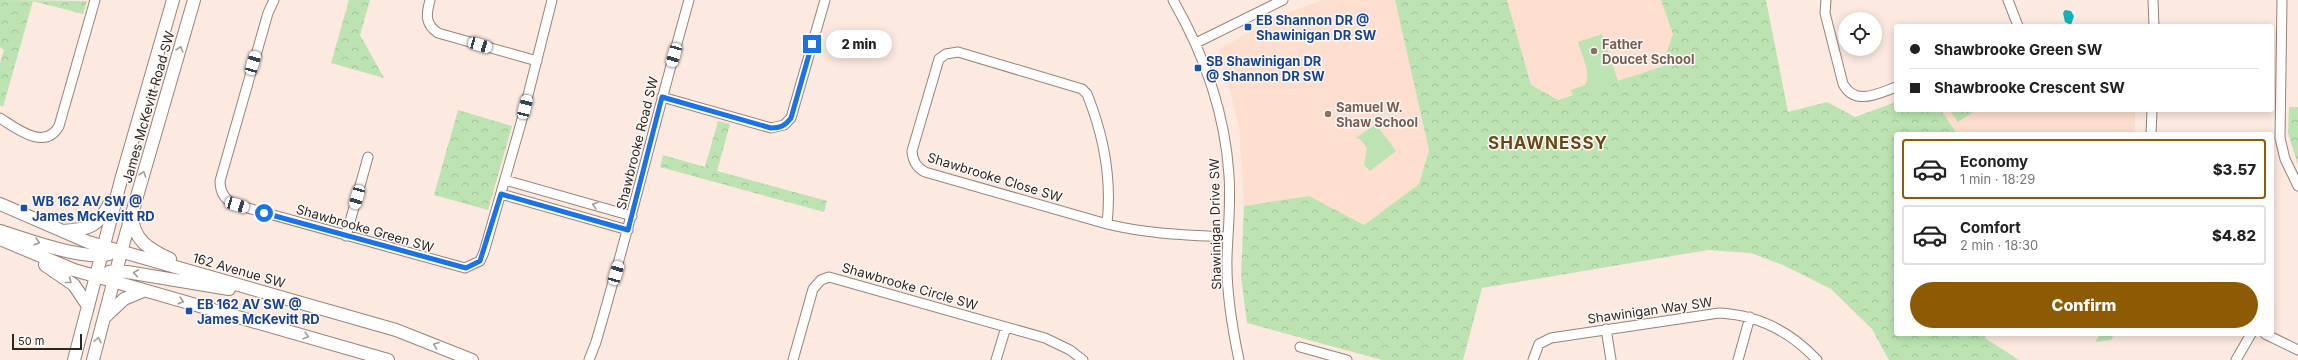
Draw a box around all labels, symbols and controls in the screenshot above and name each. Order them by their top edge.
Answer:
place label: EB Shannon DR @ Shawinigan DR SW [1256,12,1377,43]
map controls [1838,12,1882,56]
button: locate [1838,12,1882,56]
marker: EB Shannon DR @ Shawinigan DR SW [1243,22,1253,32]
street label: James McKevitt Road SW [119,29,177,185]
callout: 2 min [826,30,892,58]
route end [803,35,821,53]
car [467,36,493,54]
text: 2 min [841,36,877,52]
place label: Father Doucet School [1602,36,1694,67]
text: Shawbrooke Green SW [1934,40,2102,59]
car [665,42,683,68]
one-way arrow [175,46,184,53]
marker: Father Doucet School [1589,46,1599,56]
car [244,50,262,76]
place label: SB Shawinigan DR @ Shannon DR SW [1206,53,1325,84]
marker: SB Shawinigan DR @ Shannon DR SW [1193,63,1203,73]
street label: Shawbrooke Road SW [613,75,661,211]
text: Shawbrooke Crescent SW [1934,78,2125,97]
car [516,94,534,120]
place label: Samuel W. Shaw School [1336,99,1418,130]
marker: Samuel W. Shaw School [1323,109,1333,119]
district label: SHAWNESSY [1488,133,1608,153]
street label: Shawbrooke Close SW [926,149,1064,205]
icon: car [1912,151,1948,187]
text: Economy [1960,152,2028,171]
street label: Shawinigan Drive SW [1206,158,1224,290]
text: $3.57 [2213,160,2256,179]
one-way arrow [138,171,147,178]
text: 1 min · 18:29 [1960,171,2035,187]
car [348,184,366,210]
place label: WB 162 AV SW @ James McKevitt RD [32,193,155,224]
car [224,196,250,214]
street label: Shawbrooke Green SW [294,201,436,255]
one-way arrow [591,201,598,210]
marker: WB 162 AV SW @ James McKevitt RD [19,203,29,213]
route start [255,204,273,222]
icon: car [1912,217,1948,253]
text: Comfort [1960,218,2021,237]
text: $4.82 [2212,226,2256,245]
one-way arrow [33,237,40,246]
text: 2 min · 18:30 [1960,237,2038,253]
street label: 162 Avenue SW [191,249,287,291]
street label: Shawbrooke Circle SW [840,259,980,313]
car [607,260,625,286]
one-way arrow [133,269,139,278]
one-way arrow [64,277,72,284]
button: Confirm [1910,282,2258,328]
street label: Shawinigan Way SW [1587,293,1714,327]
one-way arrow [177,296,184,305]
place label: EB 162 AV SW @ James McKevitt RD [197,296,320,327]
marker: EB 162 AV SW @ James McKevitt RD [184,306,194,316]
one-way arrow [302,331,309,340]
scale bar [12,332,82,351]
text: 50 m [18,334,44,348]
one-way arrow [93,336,102,343]
one-way arrow [433,341,440,349]

